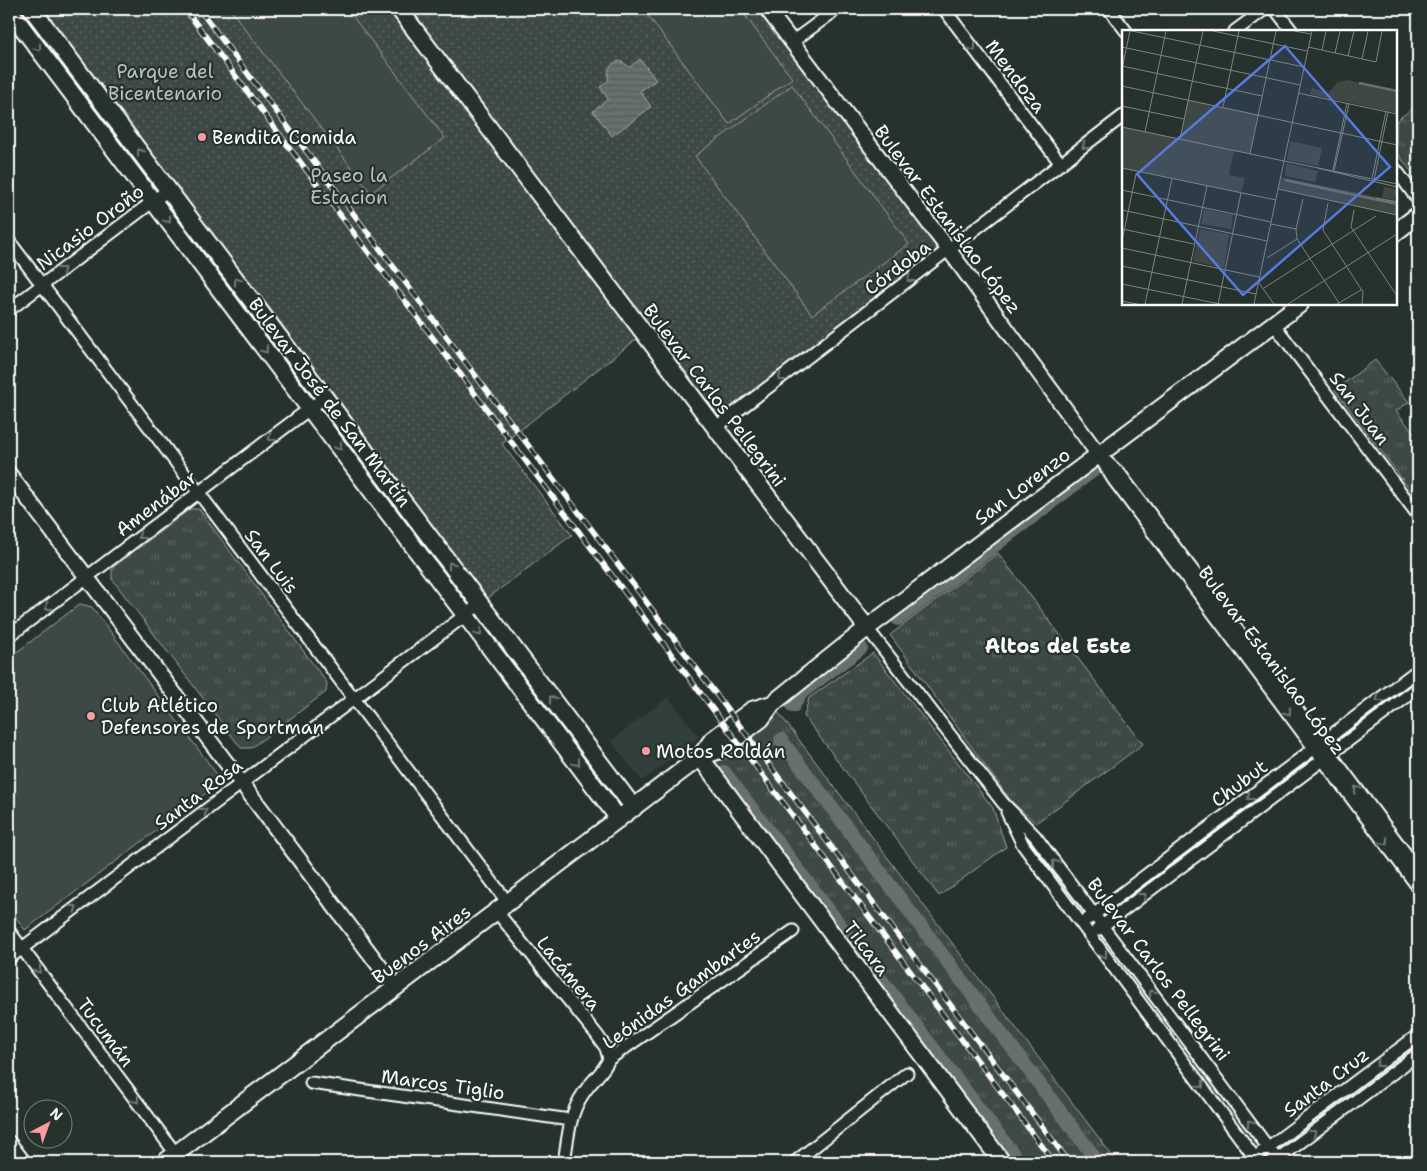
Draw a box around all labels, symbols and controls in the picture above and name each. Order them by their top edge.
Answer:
inset map [1122,30,1397,305]
street label: Mendoza [980,34,1052,118]
one-way arrow [32,42,41,52]
one-way arrow [968,42,976,51]
park label: Parque del Bicentenario [108,59,222,106]
street label: Bulevar Estanislao López [868,120,1027,319]
place label: Bendita Comida [212,125,357,150]
marker: Bendita Comida [196,131,208,143]
one-way arrow [1081,140,1090,149]
one-way arrow [137,149,145,158]
park label: Paseo la Estacion [310,163,388,210]
street label: Nicasio Oroño [31,179,149,276]
one-way arrow [162,214,170,223]
street label: Córdoba [859,234,936,301]
one-way arrow [56,268,65,276]
one-way arrow [906,273,916,282]
one-way arrow [235,278,243,287]
street label: Bulevar José de San Martín [243,293,417,512]
street label: Bulevar Carlos Pellegrini [637,299,792,492]
one-way arrow [260,344,268,353]
street label: San Juan [1324,367,1395,450]
one-way arrow [777,372,787,381]
one-way arrow [267,432,277,441]
one-way arrow [333,441,342,451]
street label: San Lorenzo [969,442,1075,531]
street label: Amenábar [111,465,202,542]
street label: San Luis [239,524,304,599]
one-way arrow [137,530,147,539]
one-way arrow [448,561,457,571]
street label: Bulevar Estanislao López [1192,561,1351,760]
one-way arrow [45,601,54,609]
one-way arrow [473,627,482,637]
district label: Altos del Este [985,633,1131,659]
place label: Club Atlético Defensores de Sportman [101,693,324,740]
one-way arrow [1376,694,1385,702]
one-way arrow [549,695,558,705]
one-way arrow [1282,706,1290,715]
marker: Club Atlético Defensores de Sportman [85,710,97,722]
place label: Motos Roldán [656,739,785,764]
marker: Motos Roldán [640,745,652,757]
street label: Santa Rosa [149,753,248,836]
street label: Chubut [1206,754,1272,813]
one-way arrow [571,757,580,767]
one-way arrow [1355,786,1363,795]
one-way arrow [1246,791,1256,800]
one-way arrow [198,808,208,817]
one-way arrow [1379,836,1388,846]
one-way arrow [1052,859,1061,869]
street label: Bulevar Carlos Pellegrini [1081,873,1236,1066]
one-way arrow [1137,893,1146,901]
street label: Buenos Aires [367,899,476,990]
one-way arrow [68,906,77,914]
street label: Tilcara [838,916,896,981]
street label: Leónidas Gambartes [597,924,765,1055]
street label: Lacámera [531,931,606,1016]
one-way arrow [1098,949,1107,959]
one-way arrow [32,964,41,974]
one-way arrow [1150,990,1158,999]
street label: Tucumán [71,993,140,1072]
street label: Santa Cruz [1278,1042,1374,1123]
one-way arrow [1375,1058,1385,1067]
street label: Marcos Tiglio [380,1063,506,1106]
one-way arrow [1195,1079,1204,1089]
one-way arrow [130,1094,139,1104]
north arrow [22,1098,72,1148]
text: N [46,1104,67,1125]
one-way arrow [1247,1119,1256,1129]
one-way arrow [1307,1130,1317,1139]

